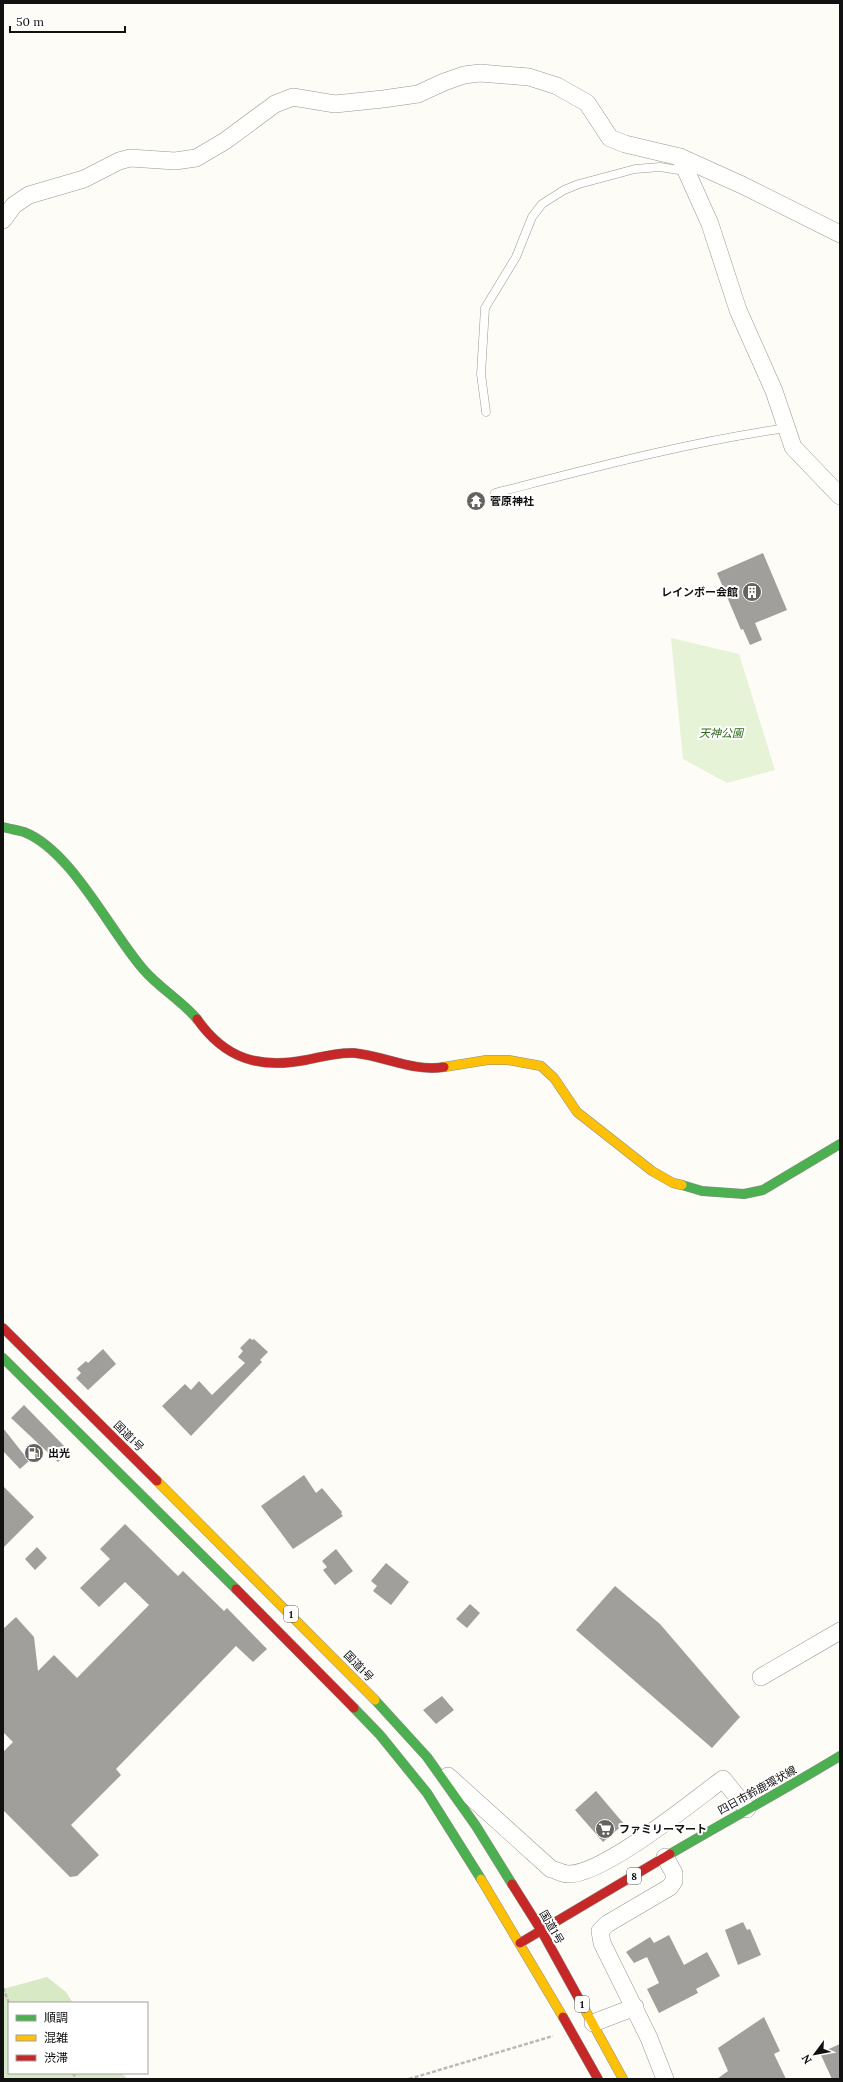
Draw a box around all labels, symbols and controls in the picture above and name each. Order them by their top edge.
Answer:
scale bar [10,8,125,34]
text: 50 m [16,14,44,29]
temple icon: 菅原神社 [465,490,487,512]
place label: 菅原神社 [490,494,534,508]
building icon: レインボー会館 [741,581,763,603]
place label: レインボー会館 [661,585,738,599]
park label: 天神公園 [699,726,745,740]
street label: 国道1号 [111,1418,147,1454]
fuel station icon: 出光 [23,1442,45,1464]
place label: 出光 [48,1446,70,1460]
road number: 1 [284,1606,298,1622]
street label: 国道1号 [341,1648,377,1684]
street label: 四日市鈴鹿環状線 [715,1763,799,1817]
supermarket icon: ファミリーマート [594,1818,616,1840]
place label: ファミリーマート [619,1822,707,1836]
road number: 8 [627,1868,641,1884]
street label: 国道1号 [537,1907,567,1947]
road number: 1 [575,1996,589,2012]
legend [8,2002,148,2074]
text: 順調 [44,2010,68,2025]
text: 混雑 [44,2030,68,2045]
north arrow [795,2034,835,2074]
text: 渋滞 [44,2050,68,2065]
text: N [798,2052,815,2067]

